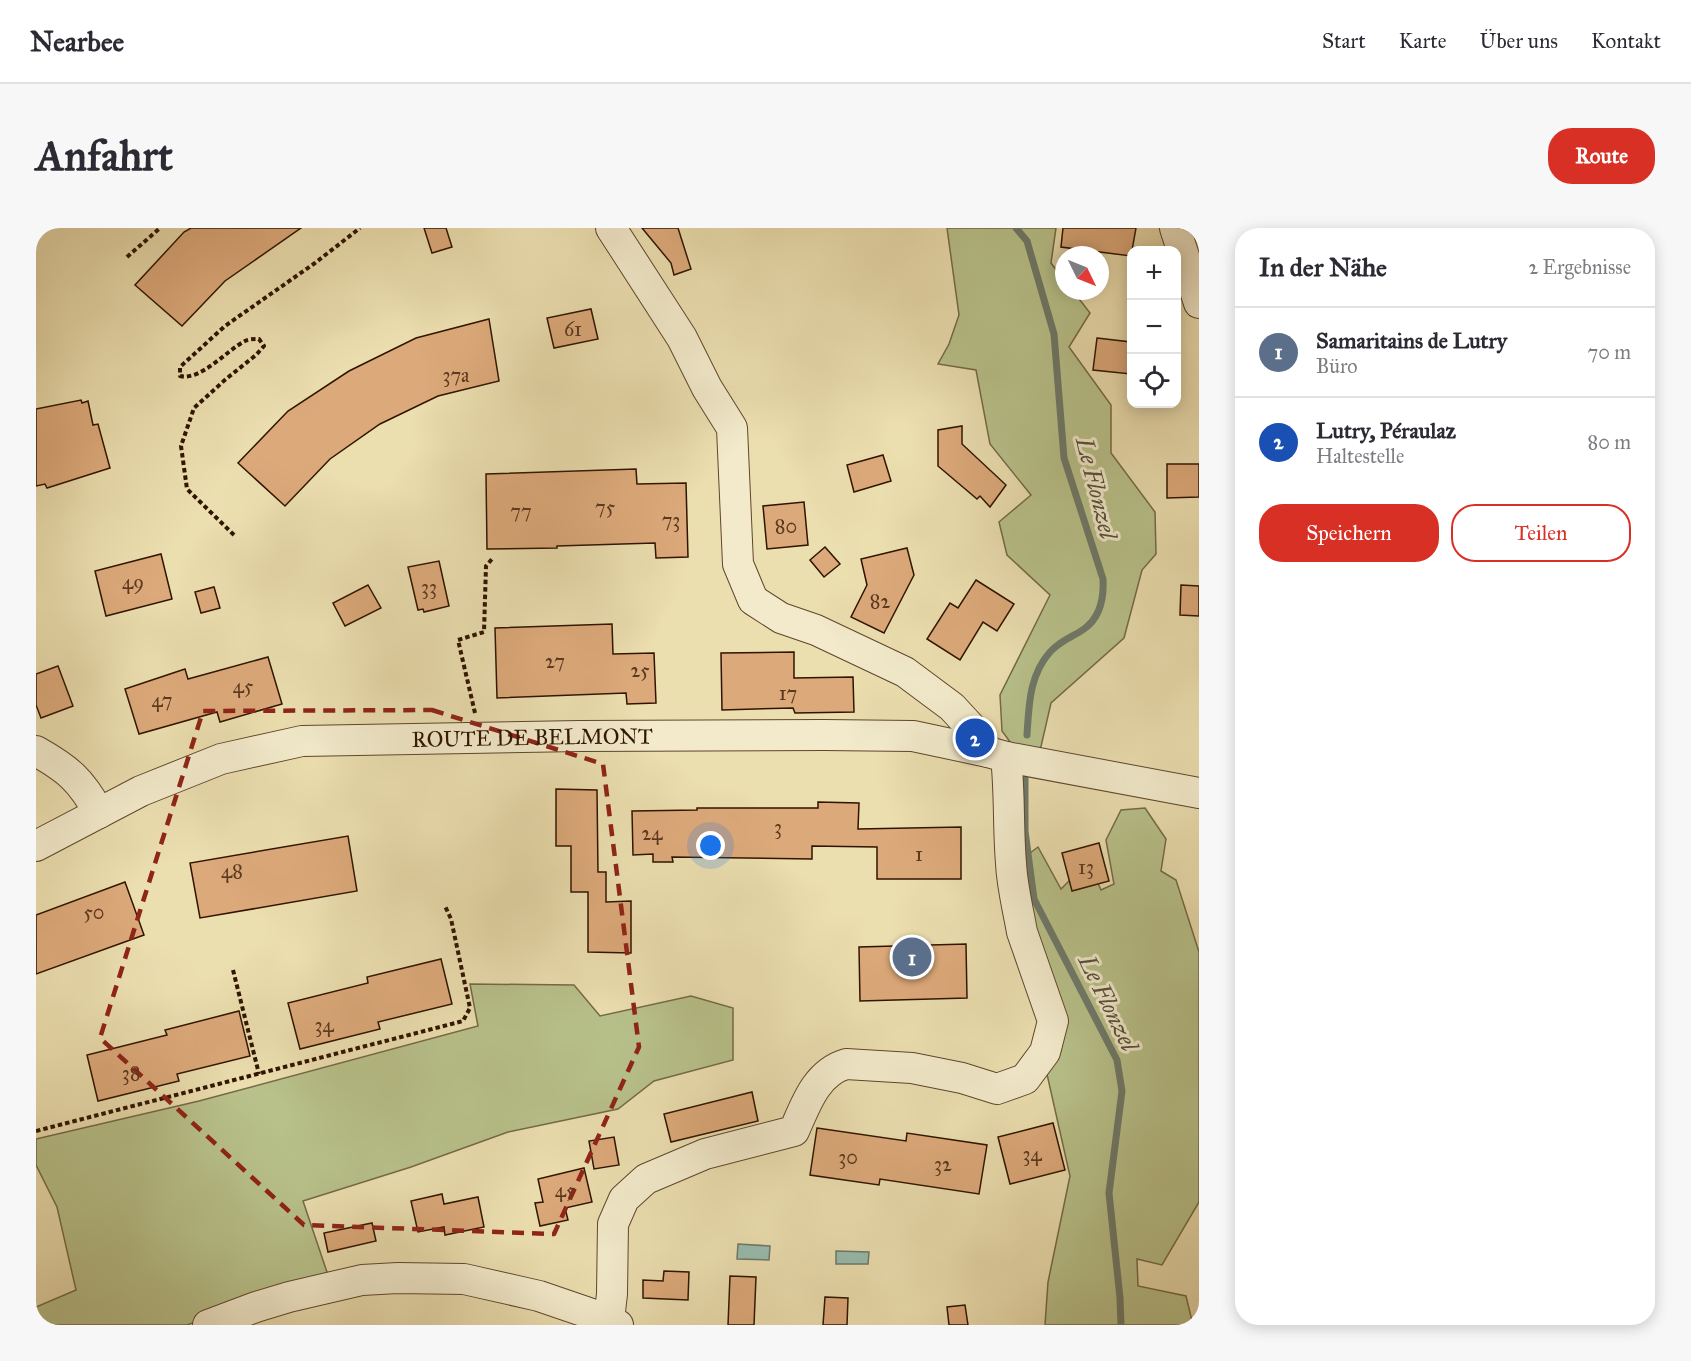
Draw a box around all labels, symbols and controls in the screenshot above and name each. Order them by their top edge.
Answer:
text: Nearbee [30,24,124,59]
text: Start [1322,28,1366,54]
text: Karte [1399,28,1447,54]
text: Über uns [1480,28,1558,54]
text: Kontakt [1591,28,1661,54]
button: Route [1548,128,1655,184]
text: Anfahrt [36,130,173,182]
north arrow [1055,246,1109,300]
map controls [1127,246,1181,408]
button: + [1127,246,1181,300]
text: In der Nähe [1259,251,1387,283]
text: 2 Ergebnisse [1528,255,1631,279]
button: − [1127,300,1181,354]
house number: 61 [564,317,582,341]
text: Samaritains de Lutry [1316,327,1507,354]
text: 1 [1275,340,1282,364]
text: 70 m [1588,340,1631,364]
button: locate [1127,354,1181,408]
text: Büro [1316,354,1358,378]
house number: 37a [442,363,470,387]
text: Lutry, Péraulaz [1316,417,1456,444]
text: 2 [1274,430,1283,454]
text: 80 m [1588,430,1631,454]
water label: Le Flonzel [1069,433,1124,544]
text: Haltestelle [1316,444,1404,468]
house number: 75 [595,495,615,519]
house number: 77 [510,499,532,523]
button: Speichern [1259,504,1439,562]
button: Teilen [1451,504,1631,562]
house number: 73 [662,508,680,532]
house number: 80 [775,514,797,538]
house number: 49 [122,570,144,594]
house number: 33 [421,575,437,599]
house number: 82 [870,589,890,613]
house number: 27 [545,649,565,673]
house number: 25 [630,658,650,682]
house number: 45 [233,674,253,698]
house number: 17 [779,681,797,705]
house number: 47 [152,688,172,712]
pin: 2 [956,716,994,760]
street label: ROUTE DE BELMONT [411,722,653,753]
house number: 3 [774,815,782,839]
house number: 24 [641,821,663,845]
your location [696,831,725,860]
house number: 1 [915,842,923,866]
house number: 13 [1078,855,1094,879]
house number: 48 [221,859,243,883]
house number: 50 [84,900,104,924]
pin: 1 [892,934,932,980]
water label: Le Flonzel [1071,949,1145,1058]
house number: 34 [314,1013,334,1037]
house number: 38 [122,1061,140,1085]
house number: 34 [1022,1142,1042,1166]
house number: 30 [838,1145,858,1169]
house number: 32 [934,1152,952,1176]
house number: 45 [555,1178,575,1202]

